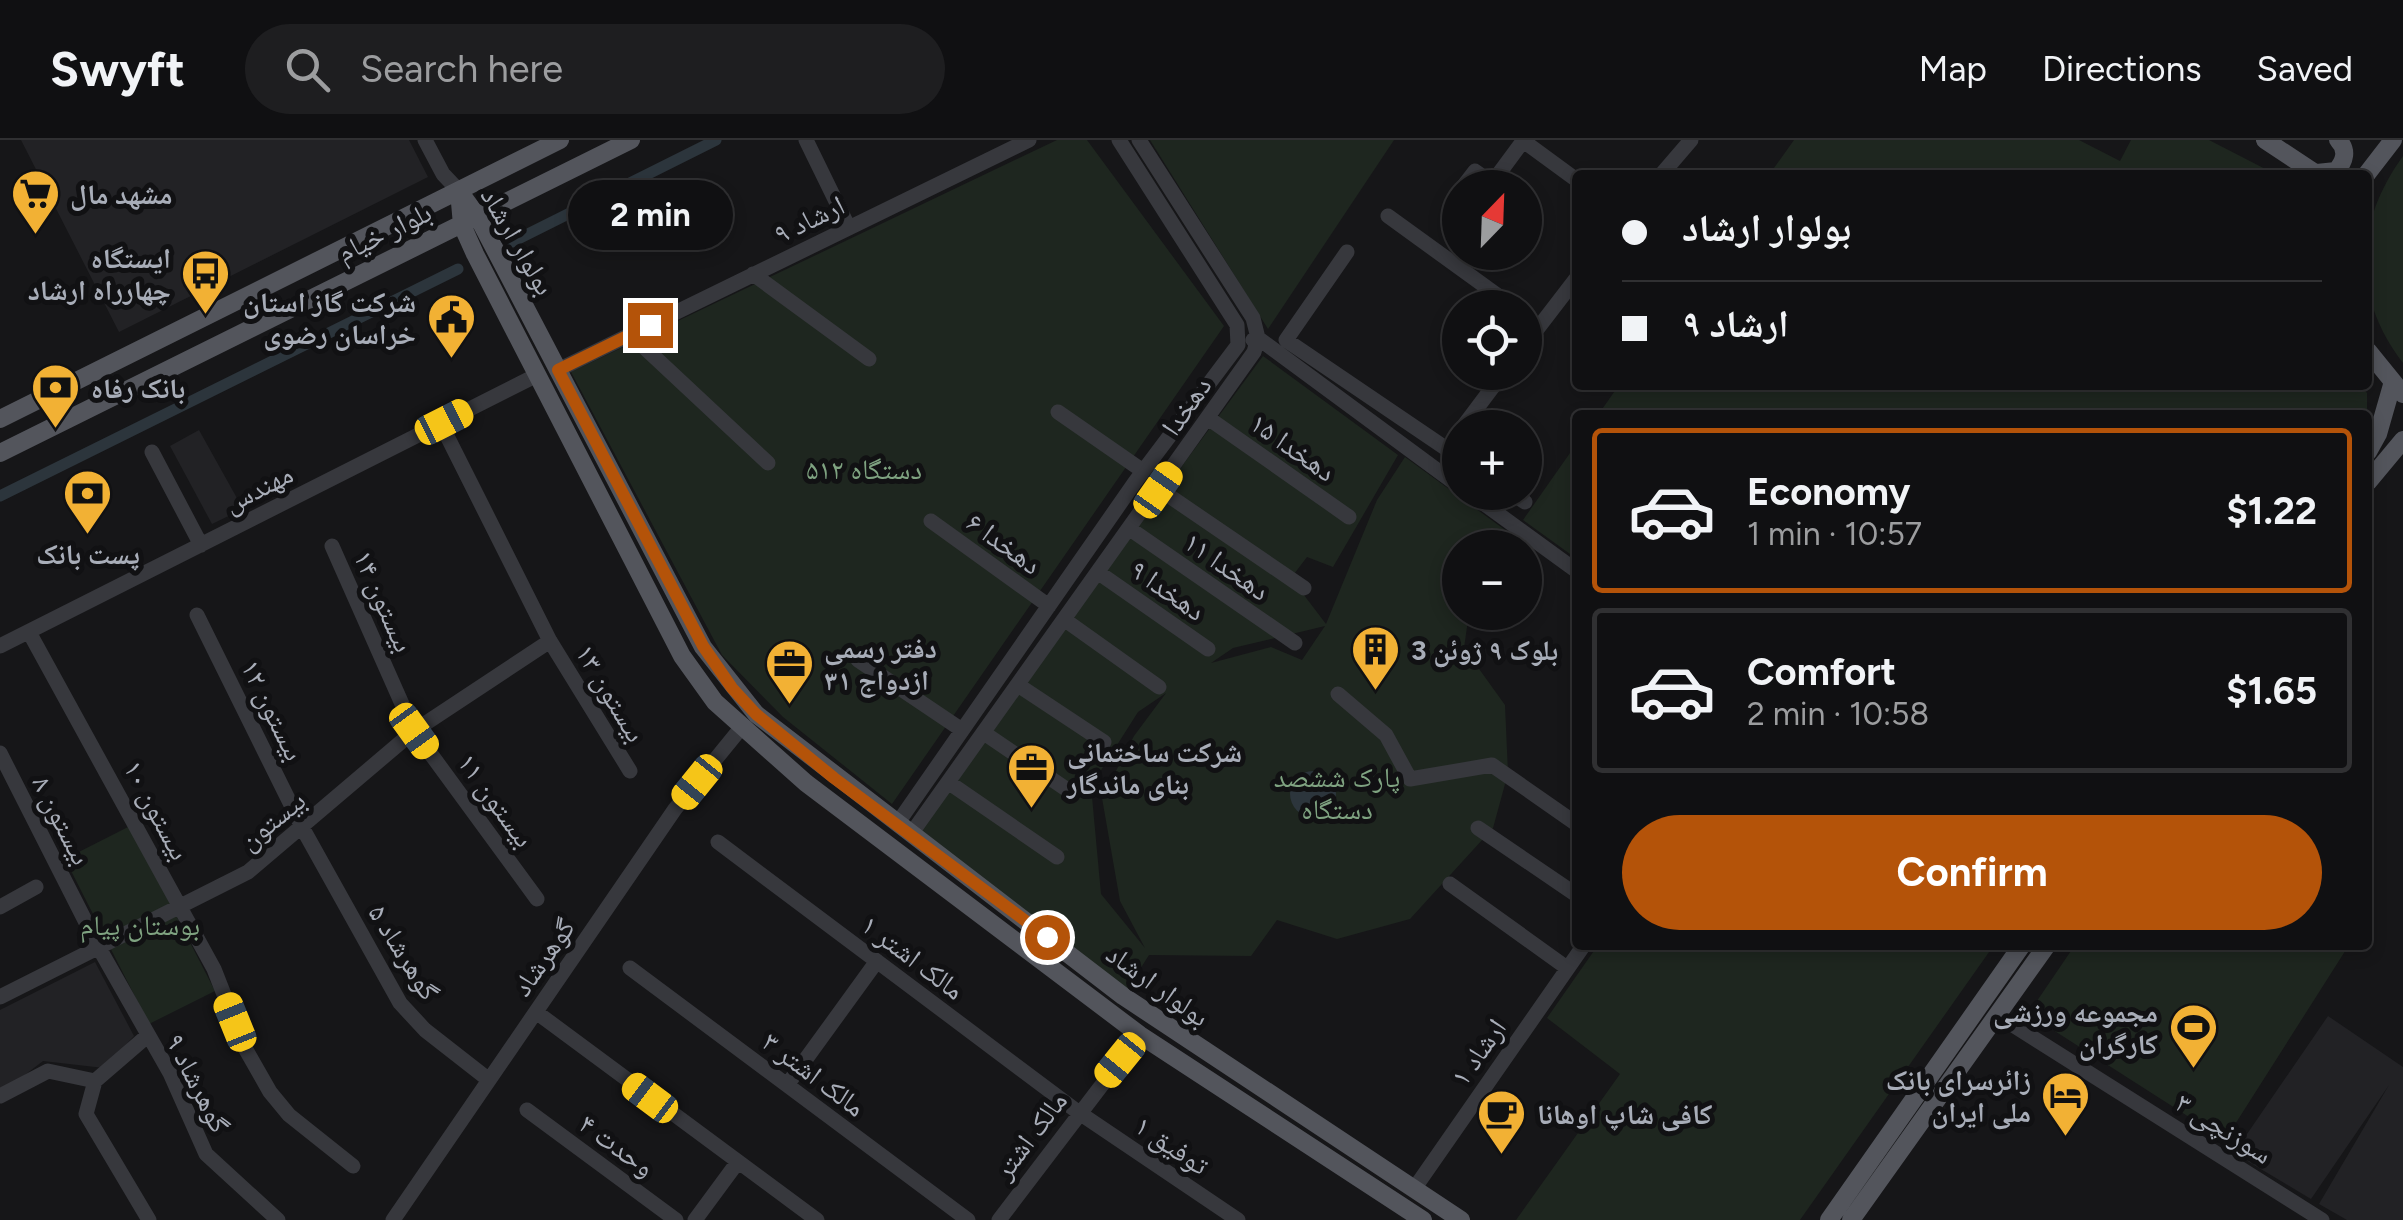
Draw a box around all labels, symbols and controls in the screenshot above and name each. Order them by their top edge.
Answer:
search box [245,24,945,114]
text: Swyft [50,40,185,98]
icon: search [280,42,335,97]
text: Search here [360,46,563,92]
text: Map [1919,48,1987,90]
text: Directions [2042,48,2202,90]
text: Saved [2257,48,2353,90]
supermarket icon: مشهد مال [9,168,61,236]
north arrow [1442,170,1542,270]
map controls [1442,170,1542,630]
place label: مشهد مال [70,177,173,211]
callout: 2 min [568,180,732,250]
street label: بولوار ارشاد [474,181,562,301]
street label: ارشاد ۹ [768,187,850,251]
street label: بلوار خیام [331,195,438,271]
text: 2 min [610,196,691,234]
text: بولوار ارشاد [1682,205,1851,251]
place label: ایستگاه چهارراه ارشاد [28,241,171,307]
bus stop icon: ایستگاه چهارراه ارشاد [180,248,232,316]
place label: شرکت گاز استان خراسان رضوی [243,285,416,351]
button: locate [1442,290,1542,390]
public building icon: شرکت گاز استان خراسان رضوی [425,292,477,360]
text: ارشاد ۹ [1682,301,1789,347]
route end [628,303,673,348]
bank icon: بانک رفاه [30,362,82,430]
street label: دهخدا [1154,370,1218,442]
place label: بانک رفاه [91,371,185,405]
car [410,395,478,449]
street label: دهخدا ۱۵ [1244,405,1342,489]
button: + [1442,410,1542,510]
park label: ۵۱۲ دستگاه [806,452,922,486]
street label: مهندس [218,456,299,521]
car [1129,457,1187,523]
icon: car [1627,466,1717,556]
bank icon: پست بانک [62,468,114,536]
text: Economy [1747,469,1910,515]
text: $1.22 [2226,488,2317,534]
street label: دهخدا ۶ [960,505,1048,581]
text: 1 min · 10:57 [1747,515,1922,553]
street label: دهخدا ۱۱ [1178,524,1276,608]
button: − [1442,530,1542,630]
place label: پست بانک [36,537,140,571]
street label: بیستون ۱۴ [347,545,421,657]
street label: دهخدا ۹ [1124,552,1212,628]
building icon: بلوک ۹ ژوئن 3 [1350,624,1402,692]
place label: دفتر رسمی ازدواج ۳۱ [824,631,937,698]
place label: بلوک ۹ ژوئن 3 [1411,633,1558,668]
street label: بیستون ۱۳ [569,638,653,748]
office icon: دفتر رسمی ازدواج ۳۱ [763,638,815,706]
icon: car [1627,646,1717,736]
text: Comfort [1747,649,1896,695]
street label: بیستون ۱۲ [234,654,312,766]
text: $1.65 [2226,668,2317,714]
text: 2 min · 10:58 [1747,695,1929,733]
car [384,698,444,764]
place label: شرکت ساختمانی بنای ماندگار [1066,735,1242,801]
office icon: شرکت ساختمانی بنای ماندگار [1006,742,1058,810]
street label: بیستون ۱۱ [451,746,541,854]
car [666,749,728,815]
street label: بیستون ۱۰ [117,754,197,866]
park label: پارک‌ ششصد دستگاه [1274,760,1400,826]
street label: بیستون ۸ [25,770,99,870]
street label: بیستون [232,783,312,857]
button: Confirm [1622,815,2322,930]
street label: گوهرشاد ۵ [361,898,447,1007]
street label: مالک اشتر ۱ [855,907,971,1007]
park label: بوستان پیام [80,908,200,944]
street label: گوهرشاد [504,911,582,1003]
route start [1025,915,1070,960]
street label: بولوار ارشاد [1100,936,1216,1034]
car [210,989,260,1055]
place label: مجموعه ورزشی کارگران [1993,995,2158,1061]
sports icon: مجموعه ورزشی کارگران [2167,1002,2219,1070]
street label: ارشاد ۱ [1443,1012,1513,1092]
street label: مالک اشتر ۳ [756,1024,872,1124]
car [1089,1027,1151,1093]
street label: گوهرشاد ۹ [159,1028,238,1139]
place label: زائرسرای بانک ملی ایران [1886,1063,2031,1130]
car [617,1068,683,1128]
hotel icon: زائرسرای بانک ملی ایران [2040,1070,2092,1138]
street label: مالک اشتر [985,1084,1074,1186]
street label: سوزنچی ۳ [2169,1085,2279,1172]
cafe icon: کافی شاپ اوهانا [1476,1088,1528,1156]
place label: کافی شاپ اوهانا [1537,1097,1712,1132]
street label: وحدت ۴ [573,1106,661,1184]
street label: توفیق ۱ [1128,1108,1216,1183]

